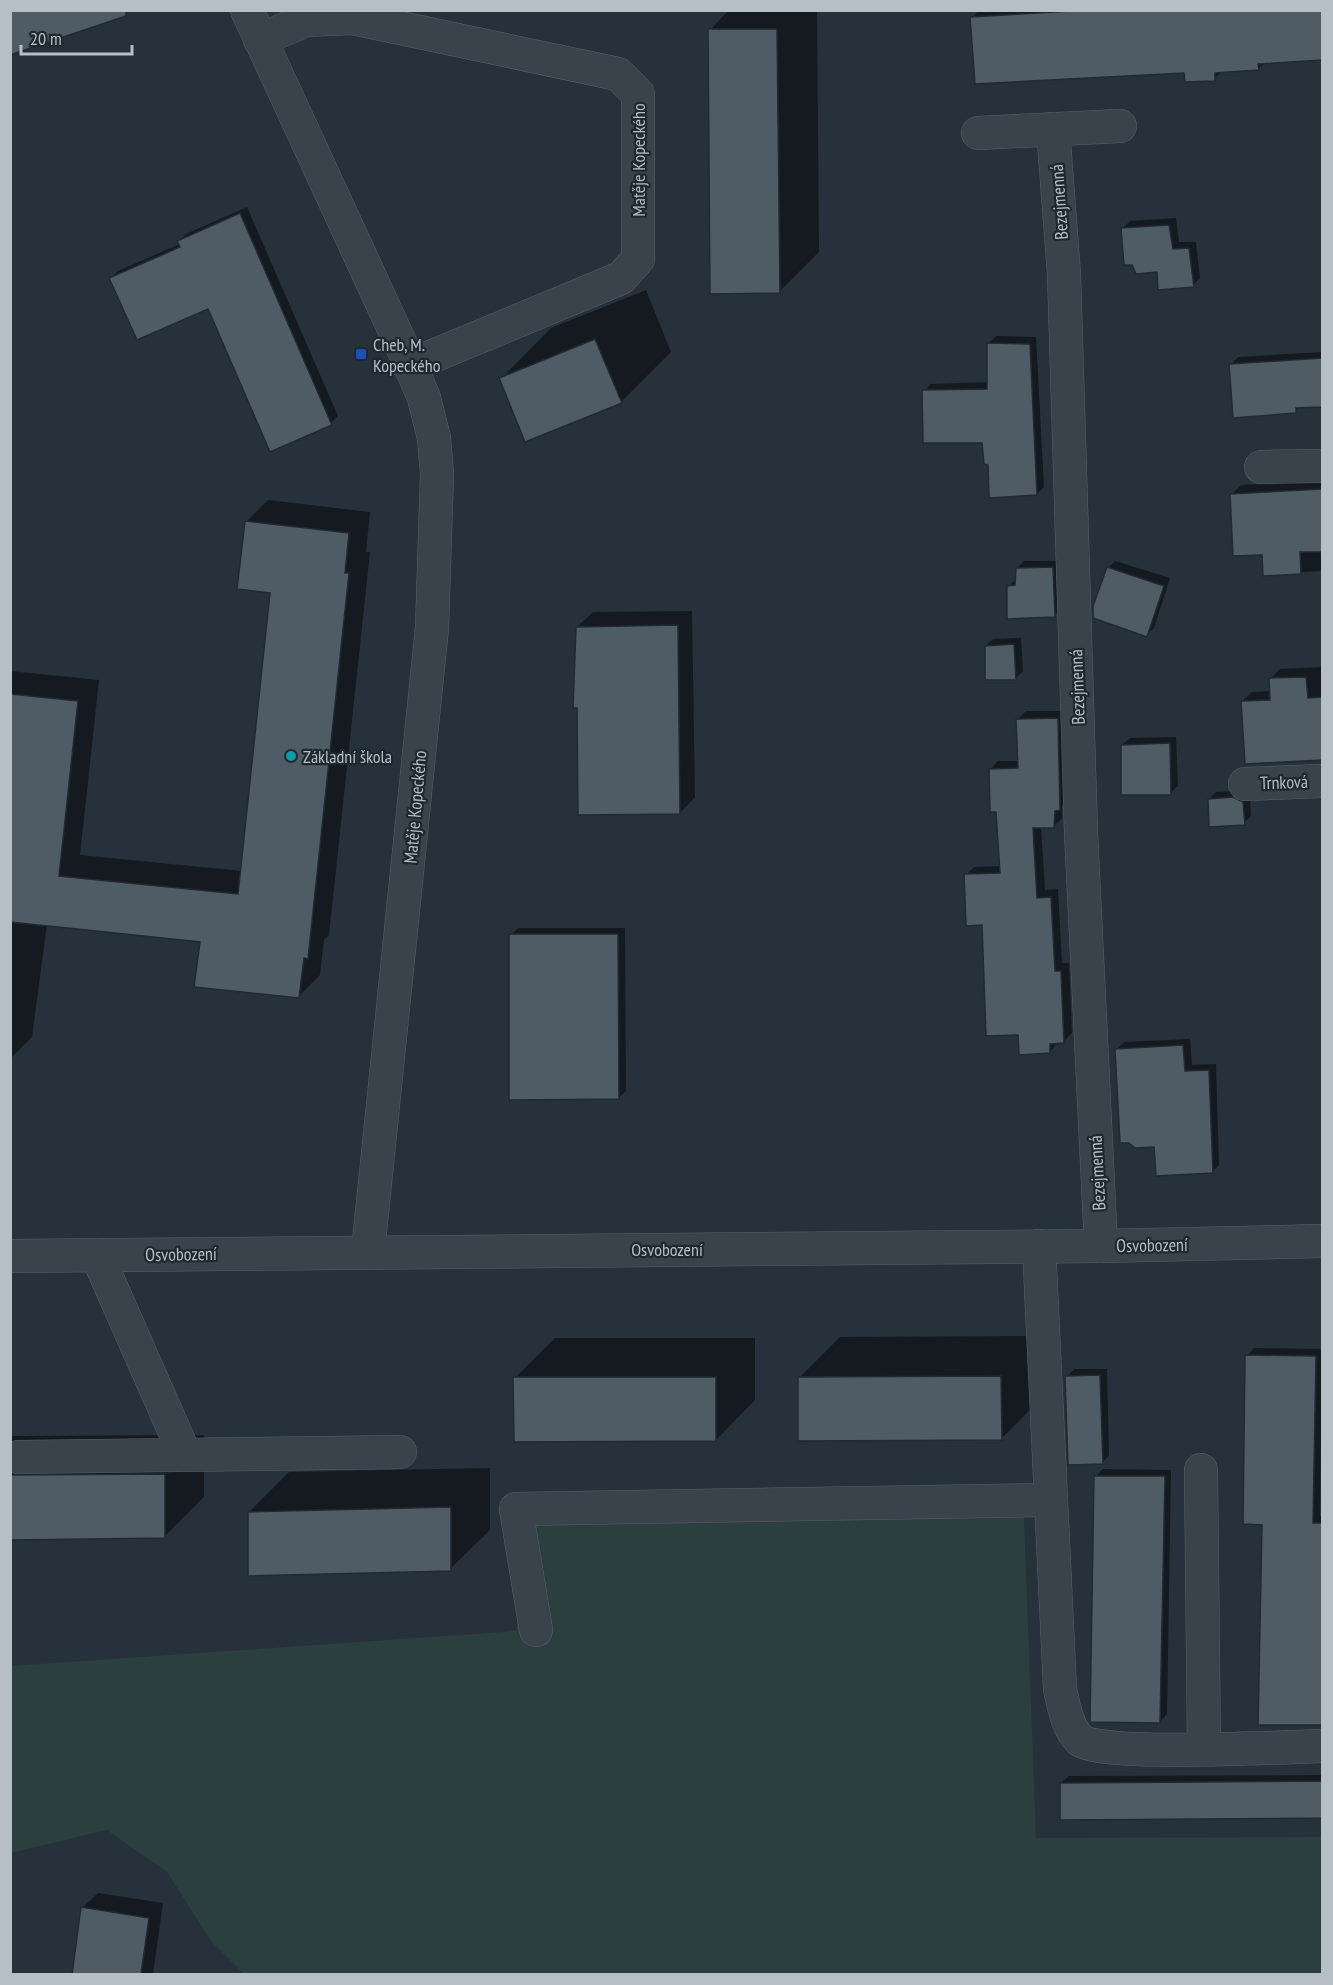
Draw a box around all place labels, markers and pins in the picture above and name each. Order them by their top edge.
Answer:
place label: Cheb, M. Kopeckého [373,333,441,377]
marker: Cheb, M. Kopeckého [354,347,368,361]
place label: Základní škola [303,745,392,768]
marker: Základní škola [284,749,298,763]

